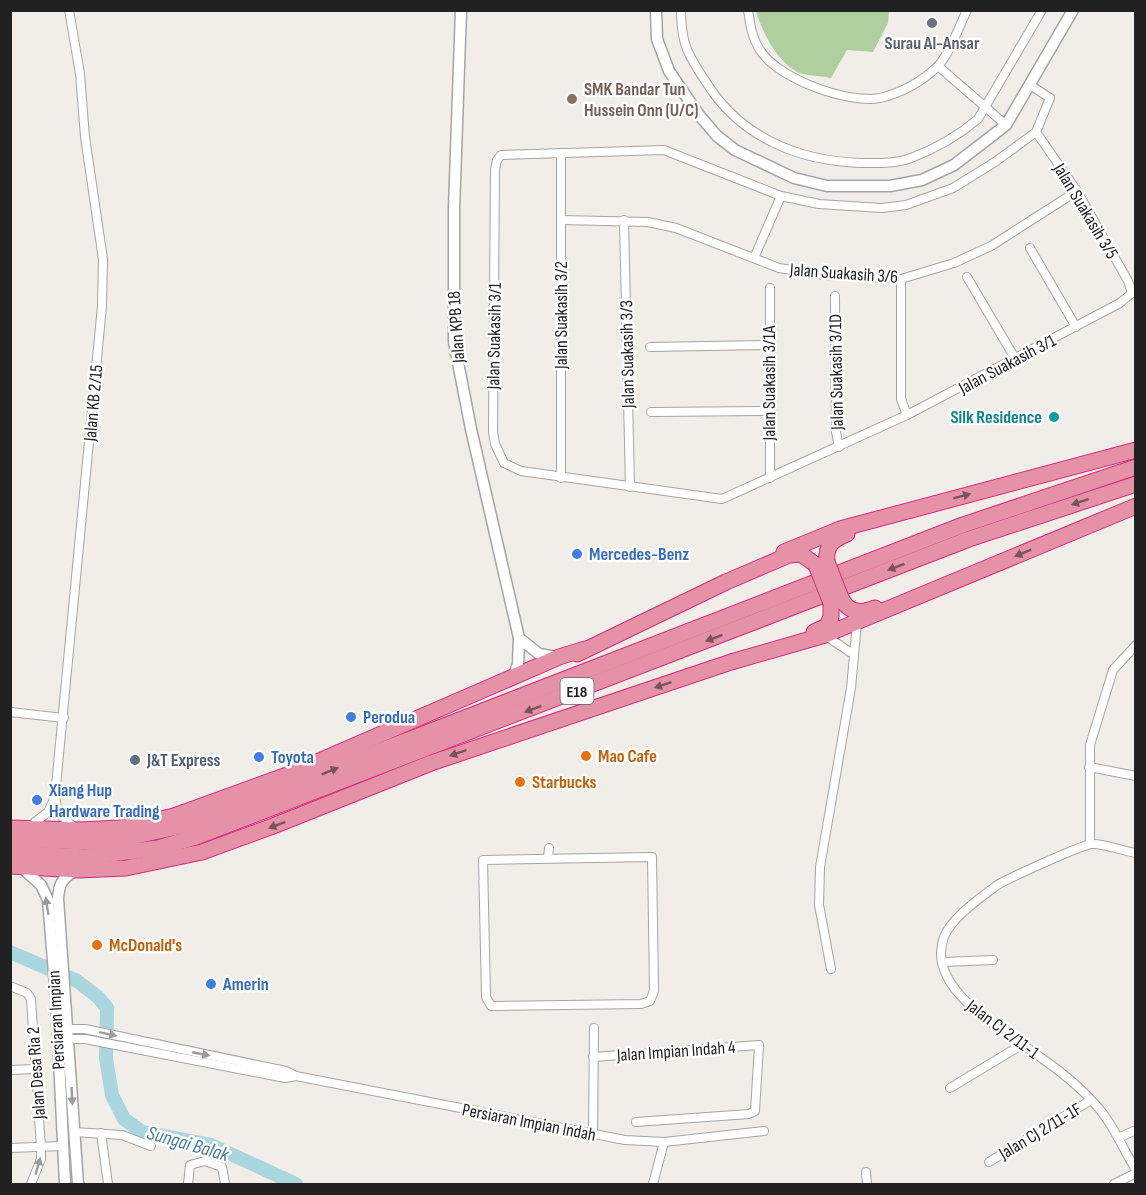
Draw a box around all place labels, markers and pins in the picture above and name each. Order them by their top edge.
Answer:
marker: Surau Al-Ansar [925,16,939,30]
place label: Surau Al-Ansar [885,33,980,54]
place label: SMK Bandar Tun Hussein Onn (U/C) [584,79,698,121]
marker: SMK Bandar Tun Hussein Onn (U/C) [565,92,579,106]
place label: Silk Residence [950,407,1042,428]
marker: Silk Residence [1047,410,1061,424]
place label: Mercedes-Benz [589,544,689,565]
marker: Mercedes-Benz [570,547,584,561]
place label: Perodua [363,707,415,728]
marker: Perodua [344,710,358,724]
place label: Mao Cafe [598,746,657,767]
place label: Toyota [271,747,314,768]
marker: Mao Cafe [579,749,593,763]
place label: J&T Express [146,750,221,771]
marker: Toyota [252,750,266,764]
marker: J&T Express [128,753,142,767]
place label: Starbucks [532,772,597,793]
marker: Starbucks [513,775,527,789]
place label: Xiang Hup Hardware Trading [48,780,160,822]
marker: Xiang Hup Hardware Trading [30,793,44,807]
place label: McDonald's [109,935,182,956]
marker: McDonald's [90,938,104,952]
place label: Amerin [222,974,269,995]
marker: Amerin [204,977,218,991]

